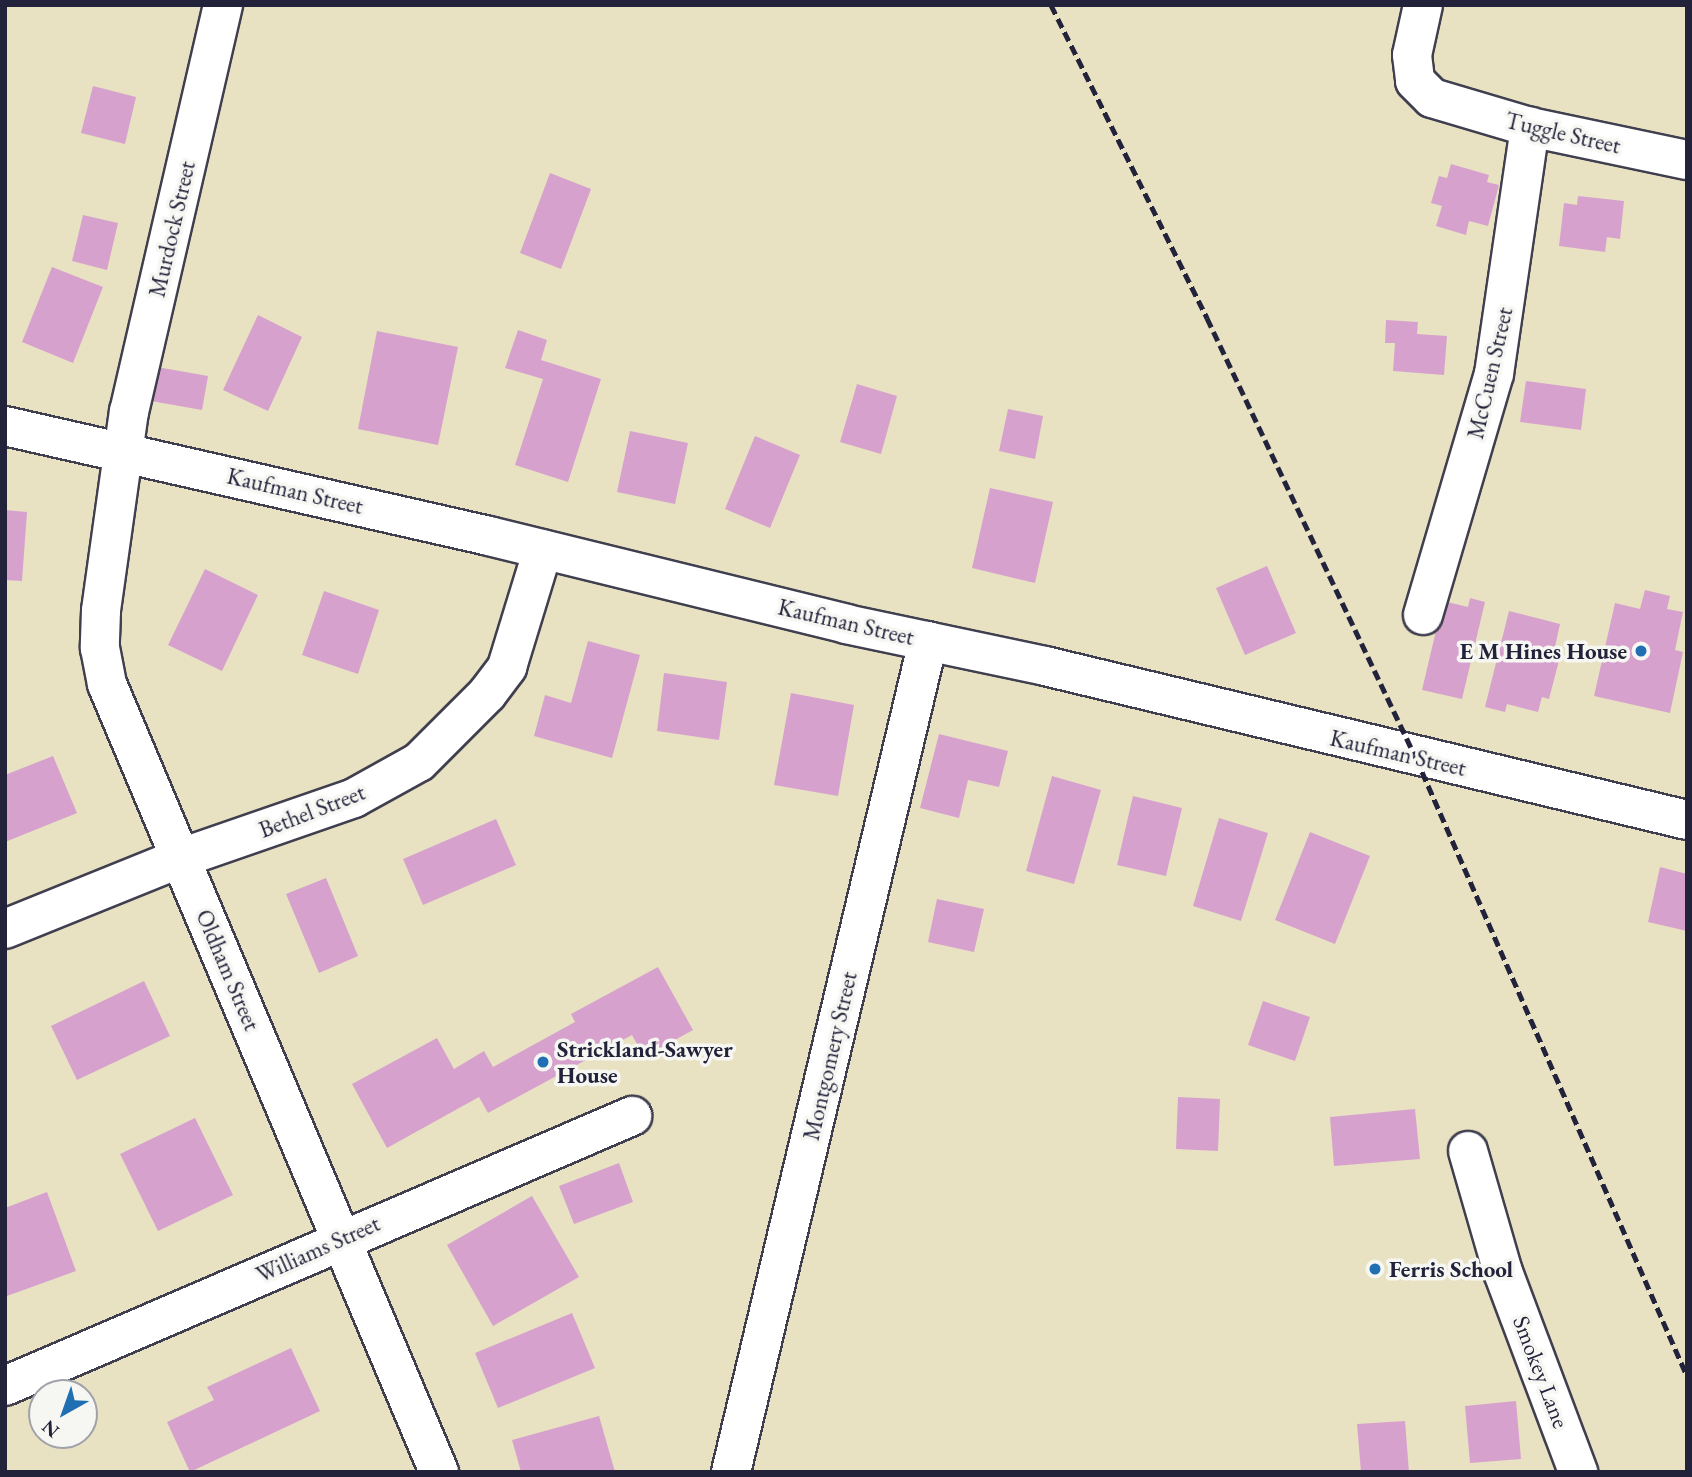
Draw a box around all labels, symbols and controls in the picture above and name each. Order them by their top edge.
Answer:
street label: Tuggle Street [1503,106,1623,160]
street label: Murdock Street [143,158,201,300]
street label: McCuen Street [1461,304,1519,442]
street label: Kaufman Street [224,462,366,520]
street label: Kaufman Street [775,593,917,651]
place label: E M Hines House [1460,637,1627,665]
marker: E M Hines House [1633,643,1649,659]
street label: Kaufman Street [1327,724,1469,782]
street label: Bethel Street [255,778,369,844]
street label: Oldham Street [190,905,266,1035]
street label: Montgomery Street [797,969,863,1143]
place label: Strickland-Sawyer House [557,1035,733,1089]
marker: Strickland-Sawyer House [535,1054,551,1070]
street label: Williams Street [252,1209,384,1289]
place label: Ferris School [1389,1255,1513,1283]
marker: Ferris School [1367,1261,1383,1277]
street label: Smokey Lane [1507,1312,1575,1432]
north arrow [28,1379,98,1449]
text: N [37,1414,64,1443]

